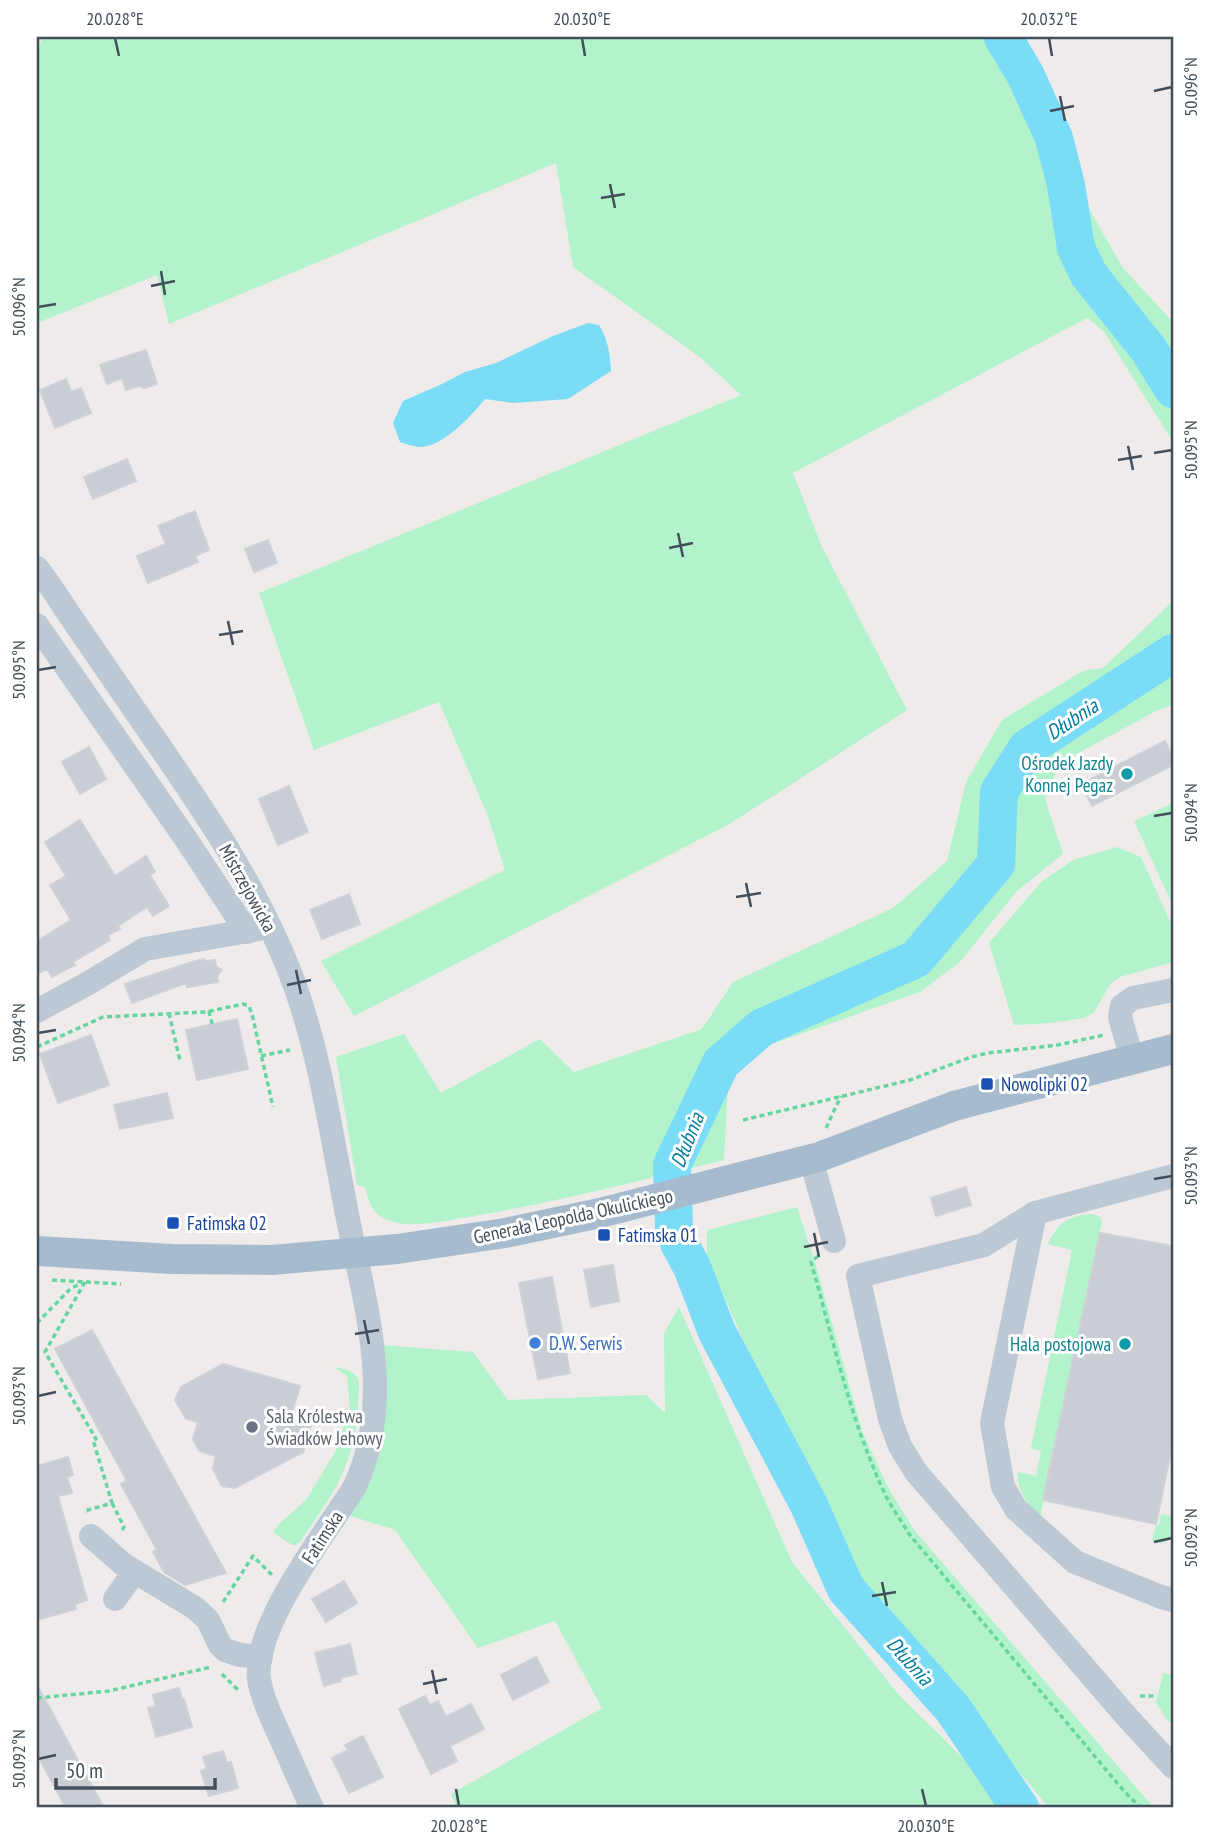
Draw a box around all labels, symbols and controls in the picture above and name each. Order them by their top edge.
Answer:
text: 20.028°E [86,7,144,30]
text: 20.030°E [553,7,611,30]
text: 20.032°E [1020,7,1078,30]
text: 50.096°N [1179,57,1202,117]
text: 50.096°N [7,277,30,337]
text: 50.095°N [1179,420,1202,480]
text: 50.095°N [7,640,30,700]
water label: Dłubnia [1041,691,1104,746]
place label: Ośrodek Jazdy Konnej Pegaz [1021,751,1114,797]
marker: Ośrodek Jazdy Konnej Pegaz [1119,766,1135,782]
text: 50.094°N [1179,783,1202,843]
street label: Mistrzejowicka [214,840,282,936]
text: 50.094°N [7,1003,30,1063]
place label: Nowolipki 02 [1001,1072,1088,1096]
marker: Nowolipki 02 [979,1076,995,1092]
water label: Dłubnia [664,1107,711,1171]
text: 50.093°N [1179,1146,1202,1206]
street label: Generała Leopolda Okulickiego [471,1183,675,1249]
place label: Fatimska 02 [187,1211,267,1235]
marker: Fatimska 02 [165,1215,181,1231]
place label: Fatimska 01 [618,1223,698,1247]
marker: Fatimska 01 [596,1227,612,1243]
place label: D.W. Serwis [549,1331,622,1355]
place label: Hala postojowa [1010,1332,1111,1356]
marker: D.W. Serwis [527,1335,543,1351]
marker: Hala postojowa [1117,1336,1133,1352]
text: 50.093°N [7,1366,30,1426]
place label: Sala Królestwa Świadków Jehowy [266,1404,384,1450]
marker: Sala Królestwa Świadków Jehowy [244,1419,260,1435]
street label: Fatimska [296,1506,348,1568]
text: 50.092°N [1179,1508,1202,1568]
water label: Dłubnia [881,1631,940,1692]
text: 50.092°N [7,1729,30,1789]
scale bar [56,1747,215,1791]
text: 50 m [66,1757,103,1784]
text: 20.028°E [430,1814,488,1837]
text: 20.030°E [897,1814,955,1837]

